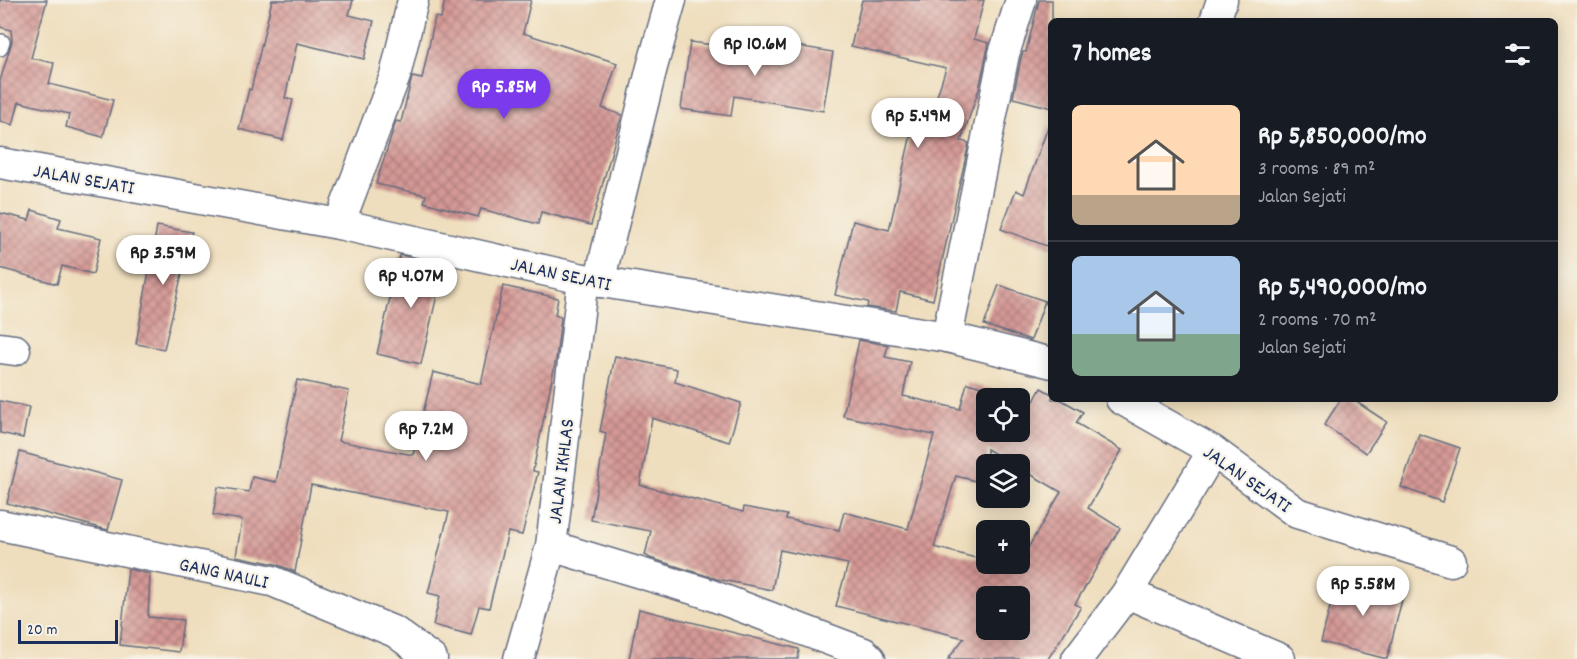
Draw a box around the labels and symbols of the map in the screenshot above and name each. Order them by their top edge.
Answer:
pin: Rp 10.6M [693,26,817,77]
pin: Rp 5.85M [442,69,566,120]
pin: Rp 5.49M [856,98,980,149]
street label: JALAN SEJATI [31,158,136,204]
pin: Rp 3.59M [101,235,225,286]
street label: JALAN SEJATI [508,252,613,300]
pin: Rp 4.07M [349,258,473,309]
pin: Rp 7.2M [371,411,481,462]
street label: JALAN IKHLAS [543,417,583,525]
street label: JALAN SEJATI [1196,440,1296,521]
street label: GANG NAULI [176,552,271,598]
pin: Rp 5.58M [1301,566,1425,617]
scale bar [18,617,118,644]

